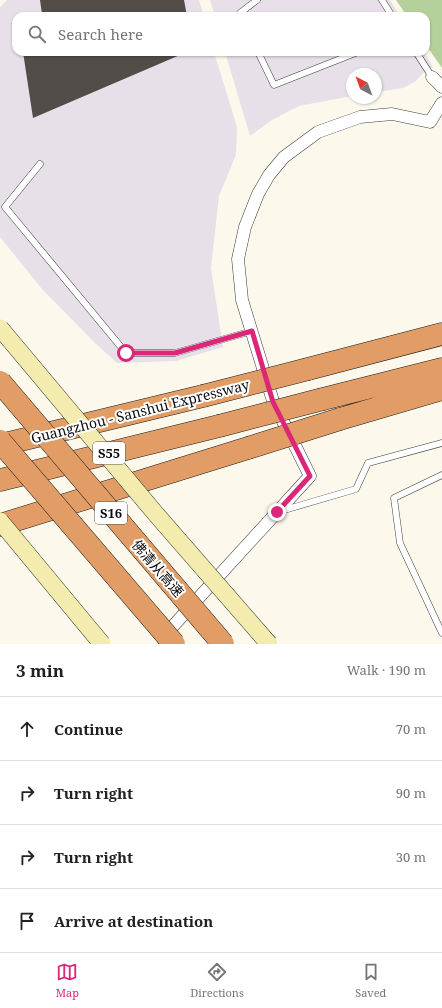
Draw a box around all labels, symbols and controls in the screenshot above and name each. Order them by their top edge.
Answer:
search box [12,12,430,56]
icon: search [26,23,48,45]
text: Search here [58,24,143,44]
north arrow [346,68,382,104]
route start [117,344,135,362]
street label: Guangzhou - Sanshui Expressway [29,375,251,447]
road number: S55 [93,442,125,464]
road number: S16 [95,502,127,524]
route end [268,503,286,521]
street label: 佛清从高速 [128,535,188,601]
text: 3 min [16,659,64,682]
text: Walk · 190 m [347,661,426,679]
icon: ahead [16,718,38,740]
text: Continue [54,719,123,739]
text: 70 m [396,720,426,738]
icon: right [16,782,38,804]
text: Turn right [54,783,133,803]
text: 90 m [396,784,426,802]
icon: right [16,846,38,868]
text: Turn right [54,847,133,867]
text: 30 m [396,848,426,866]
icon: arrive [16,910,38,932]
text: Arrive at destination [54,911,213,931]
tab: Map [56,961,79,1000]
tab: Directions [190,961,244,1000]
tab: Saved [355,961,386,1000]

